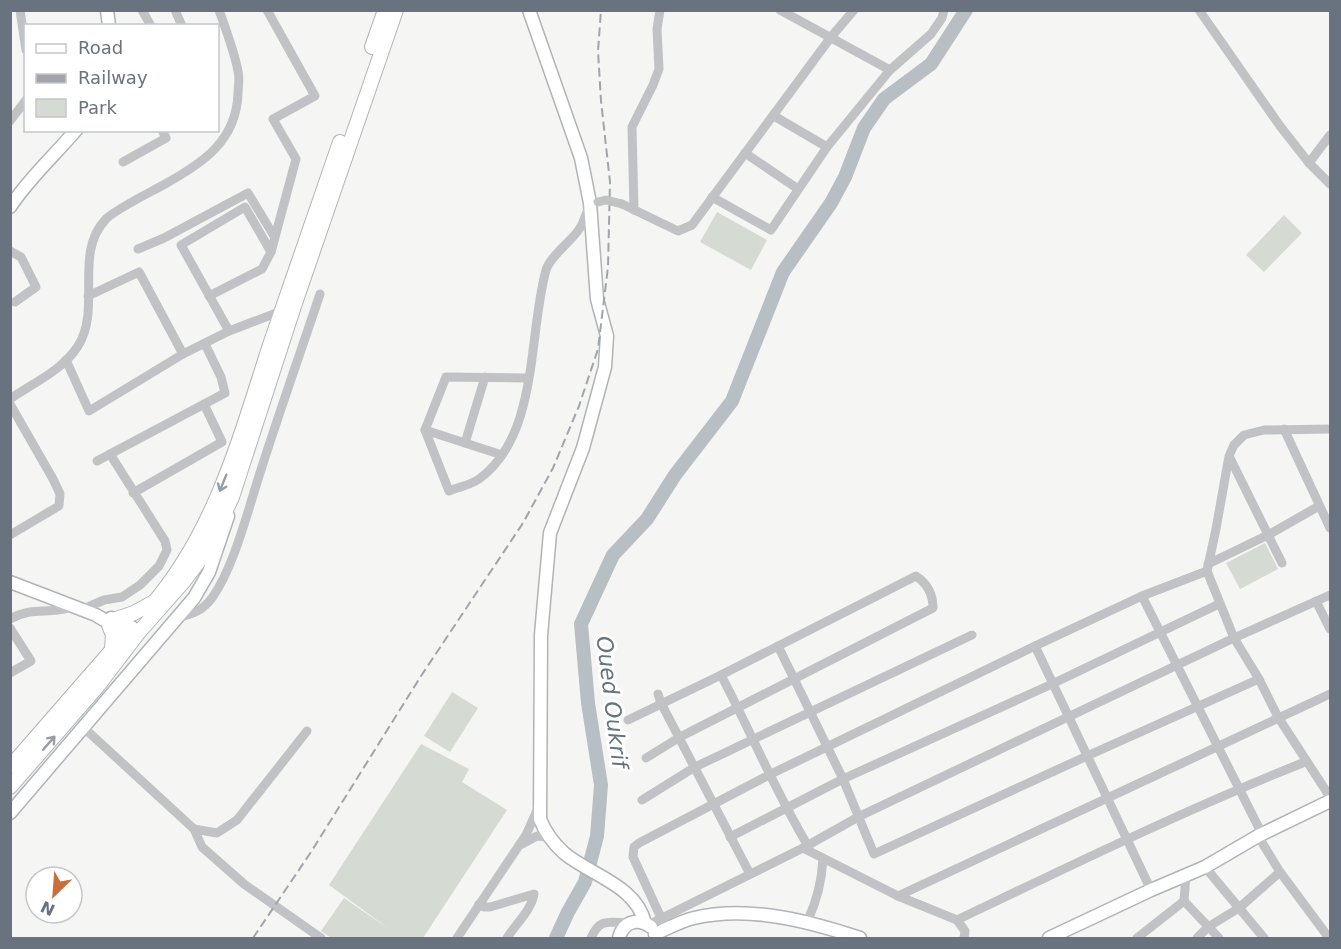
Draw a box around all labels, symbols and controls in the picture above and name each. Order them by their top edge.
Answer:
legend [24,24,219,132]
text: Road [78,37,123,58]
text: Railway [78,67,148,88]
text: Park [78,97,117,118]
one-way arrow [217,473,228,492]
water label: Oued Oukrif [592,635,633,773]
one-way arrow [42,735,55,751]
north arrow [24,865,84,925]
text: N [38,897,58,920]

